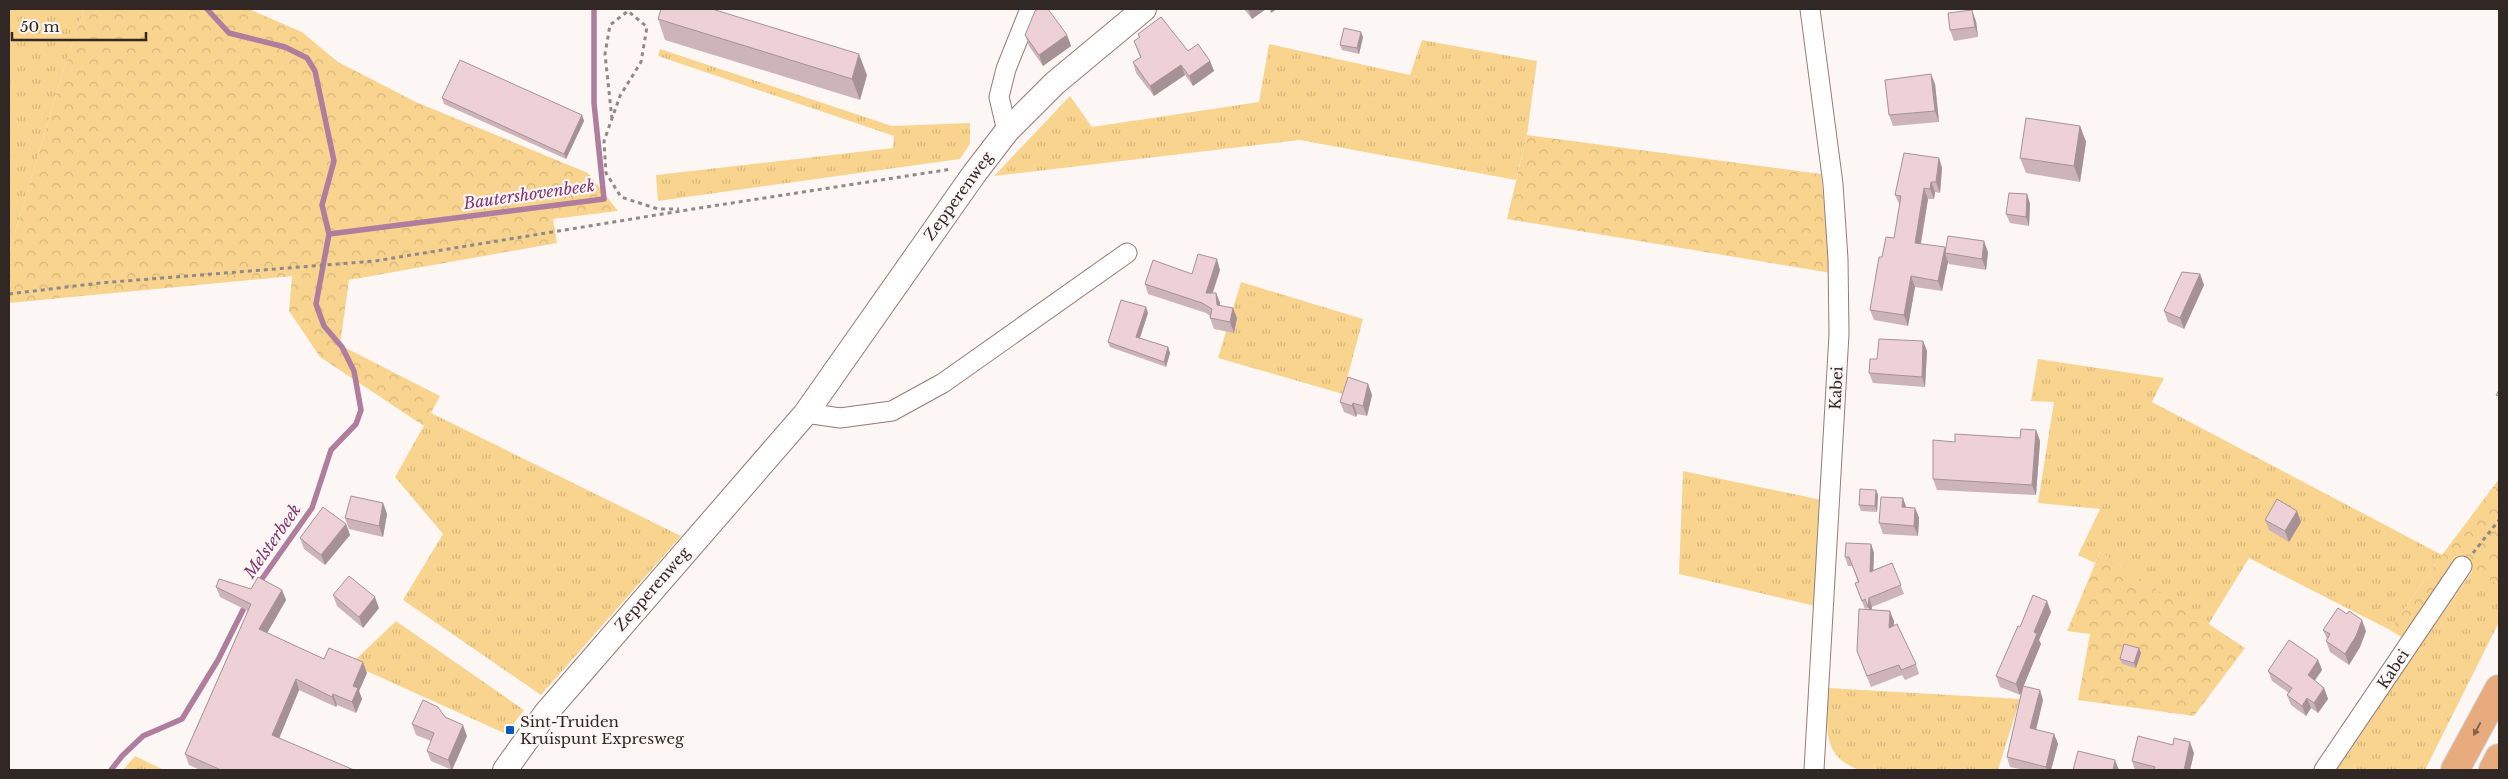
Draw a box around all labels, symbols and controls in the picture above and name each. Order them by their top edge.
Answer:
scale bar [12,10,146,42]
text: 50 m [20,17,60,36]
street label: Zepperenweg [920,147,997,244]
water label: Bautershovenbeek [461,175,596,213]
street label: Kabei [1825,366,1847,410]
water label: Melsterbeek [239,500,305,583]
street label: Zepperenweg [610,542,694,635]
street label: Kabei [2373,646,2413,692]
place label: Sint-Truiden Kruispunt Expresweg [520,712,685,748]
one-way arrow [2473,722,2481,737]
marker: Sint-Truiden Kruispunt Expresweg [504,724,516,736]

